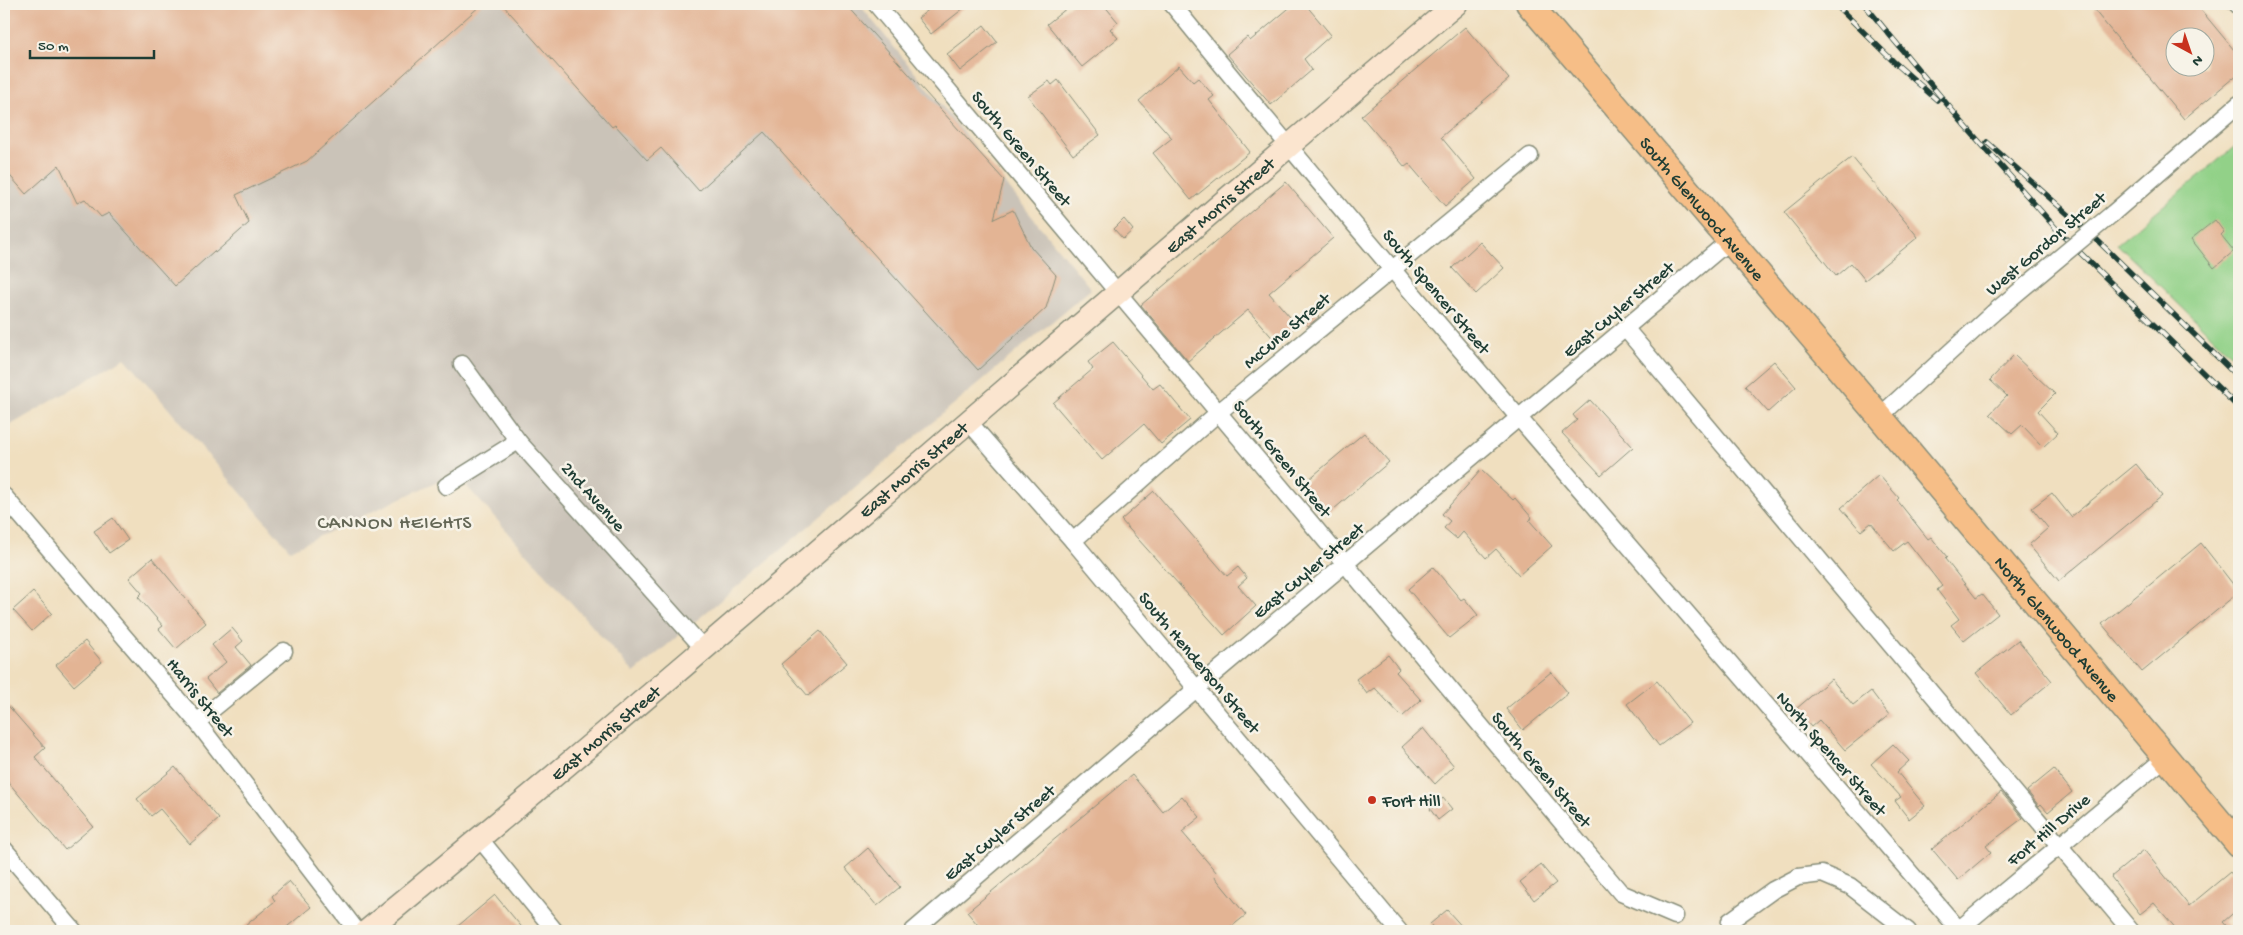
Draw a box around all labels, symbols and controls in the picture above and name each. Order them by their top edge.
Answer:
scale bar [30,28,154,60]
north arrow [2166,28,2216,78]
text: 50 m [38,38,69,56]
text: N [2188,51,2206,69]
street label: South Green Street [966,87,1076,213]
street label: South Glenwood Avenue [1634,134,1768,287]
street label: East Morris Street [1163,153,1281,259]
street label: West Gordon Street [1982,187,2112,301]
street label: South Spencer Street [1377,226,1494,361]
street label: East Cuyler Street [1560,257,1681,363]
street label: McCune Street [1240,288,1337,374]
street label: South Green Street [1227,397,1336,524]
street label: East Morris Street [856,418,975,524]
street label: 2nd Avenue [555,459,629,537]
district label: CANNON HEIGHTS [318,513,472,536]
street label: East Cuyler Street [1250,518,1371,624]
street label: North Glenwood Avenue [1988,553,2123,708]
street label: South Henderson Street [1133,588,1265,740]
street label: Harris Street [161,655,238,744]
street label: East Morris Street [548,681,667,787]
street label: North Spencer Street [1770,688,1891,822]
street label: South Green Street [1486,708,1596,834]
street label: East Cuyler Street [941,780,1062,886]
street label: Fort Hill Drive [2003,790,2096,872]
place label: Fort Hill [1381,792,1441,813]
marker: Fort Hill [1366,794,1378,806]

